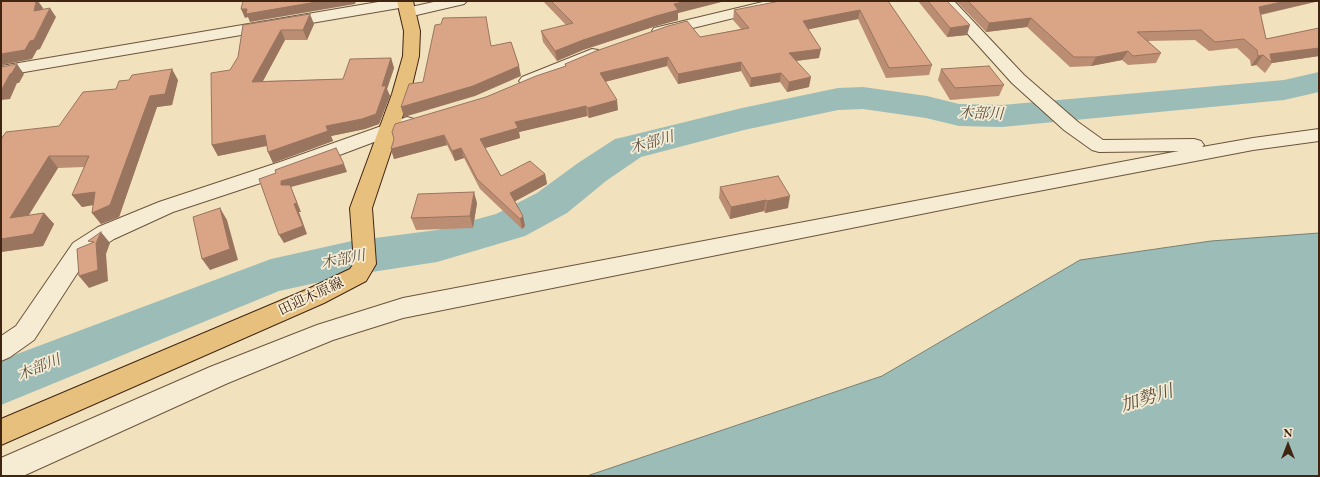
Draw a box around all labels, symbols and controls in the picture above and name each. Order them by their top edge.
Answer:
water label: 木部川 [958,104,1004,124]
water label: 木部川 [628,128,676,158]
water label: 木部川 [319,247,367,273]
street label: 田迎木原線 [276,275,346,319]
water label: 木部川 [15,351,63,385]
water label: 加勢川 [1118,381,1176,417]
north arrow [1268,425,1308,465]
text: N [1284,426,1292,440]

